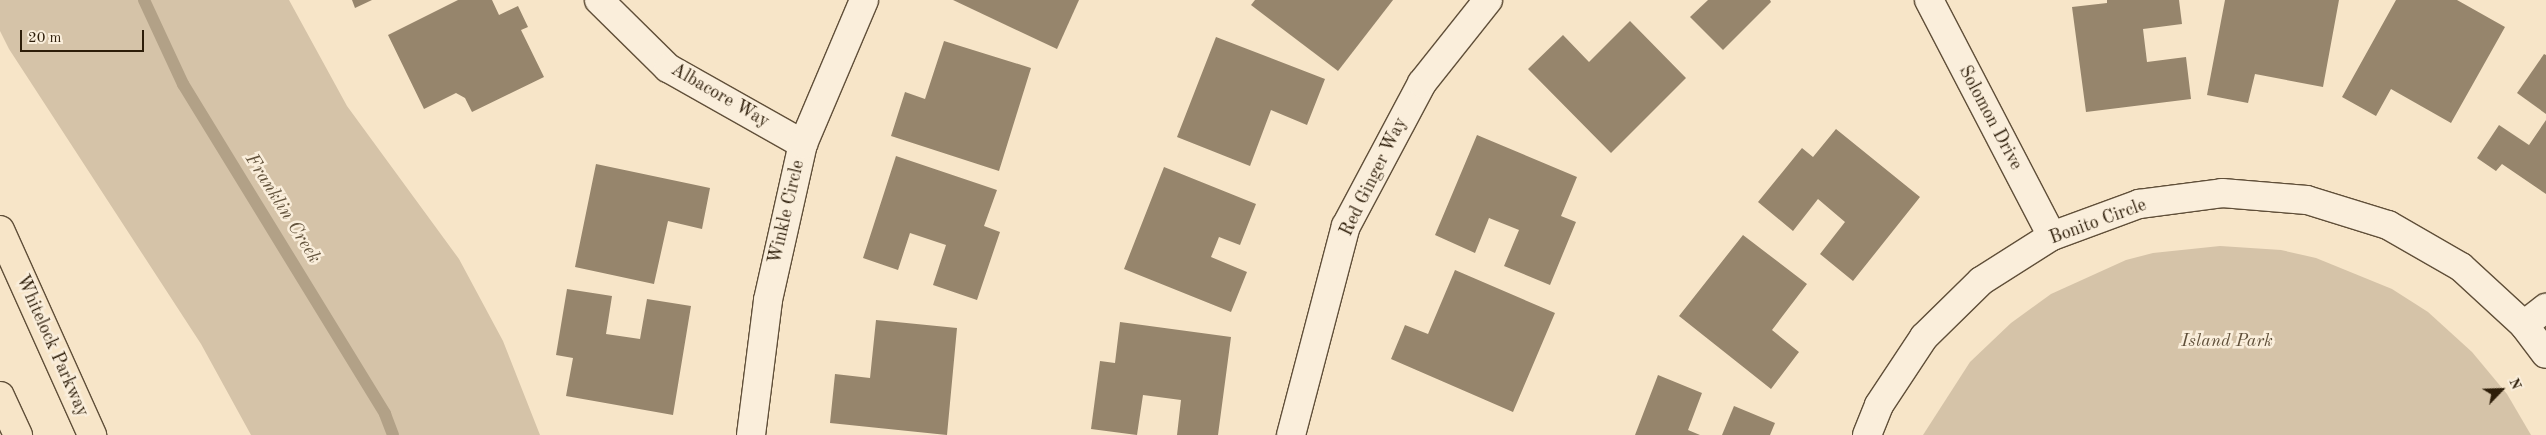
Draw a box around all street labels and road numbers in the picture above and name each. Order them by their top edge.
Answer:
street label: Albacore Way [667,59,773,133]
street label: Solomon Drive [1953,62,2027,174]
street label: Red Ginger Way [1336,114,1412,240]
street label: Winkle Circle [765,158,809,266]
street label: Bonito Circle [2047,194,2149,250]
street label: Whitelock Parkway [11,272,93,420]

